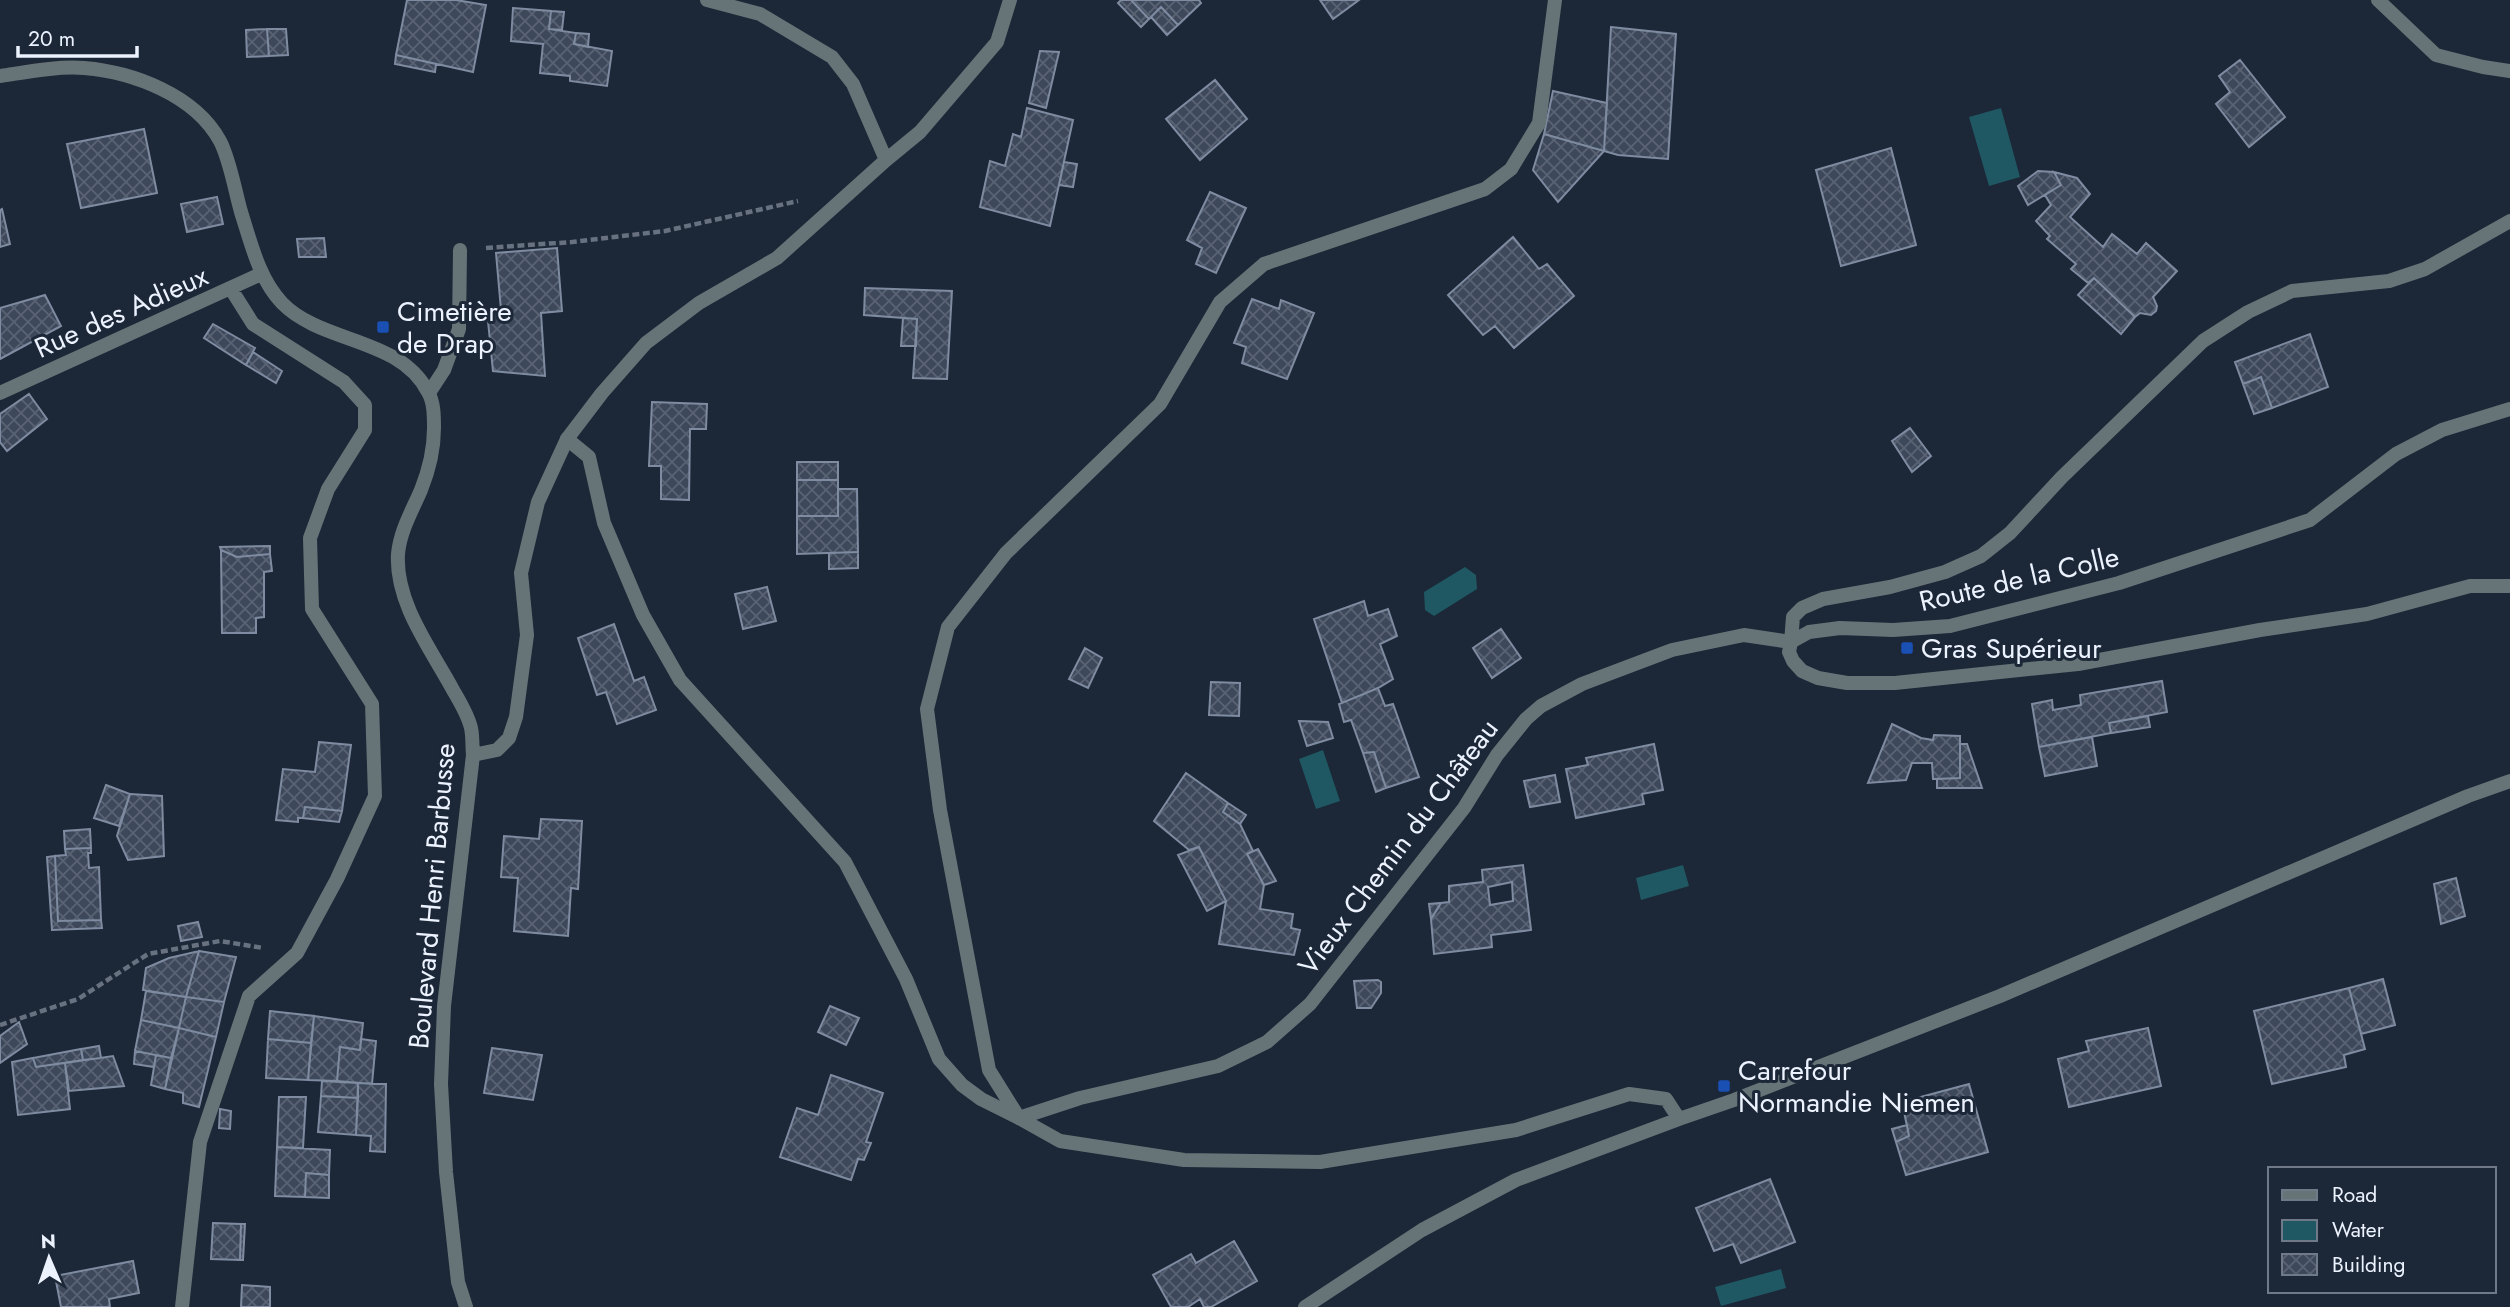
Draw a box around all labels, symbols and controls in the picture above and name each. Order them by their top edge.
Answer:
scale bar [18,14,136,58]
text: 20 m [28,24,75,54]
street label: Rue des Adieux [28,255,214,369]
place label: Cimetière de Drap [397,291,512,364]
marker: Cimetière de Drap [375,319,391,335]
street label: Route de la Colle [1915,536,2123,622]
place label: Gras Supérieur [1921,628,2102,669]
marker: Gras Supérieur [1899,640,1915,656]
street label: Vieux Chemin du Château [1288,710,1508,984]
street label: Boulevard Henri Barbusse [398,742,466,1050]
place label: Carrefour Normandie Niemen [1738,1050,1975,1123]
marker: Carrefour Normandie Niemen [1716,1078,1732,1094]
legend [2268,1167,2496,1293]
text: Road [2332,1180,2377,1210]
text: Water [2332,1215,2385,1245]
north arrow [14,1223,84,1293]
text: N [40,1228,56,1255]
text: Building [2332,1250,2405,1280]

